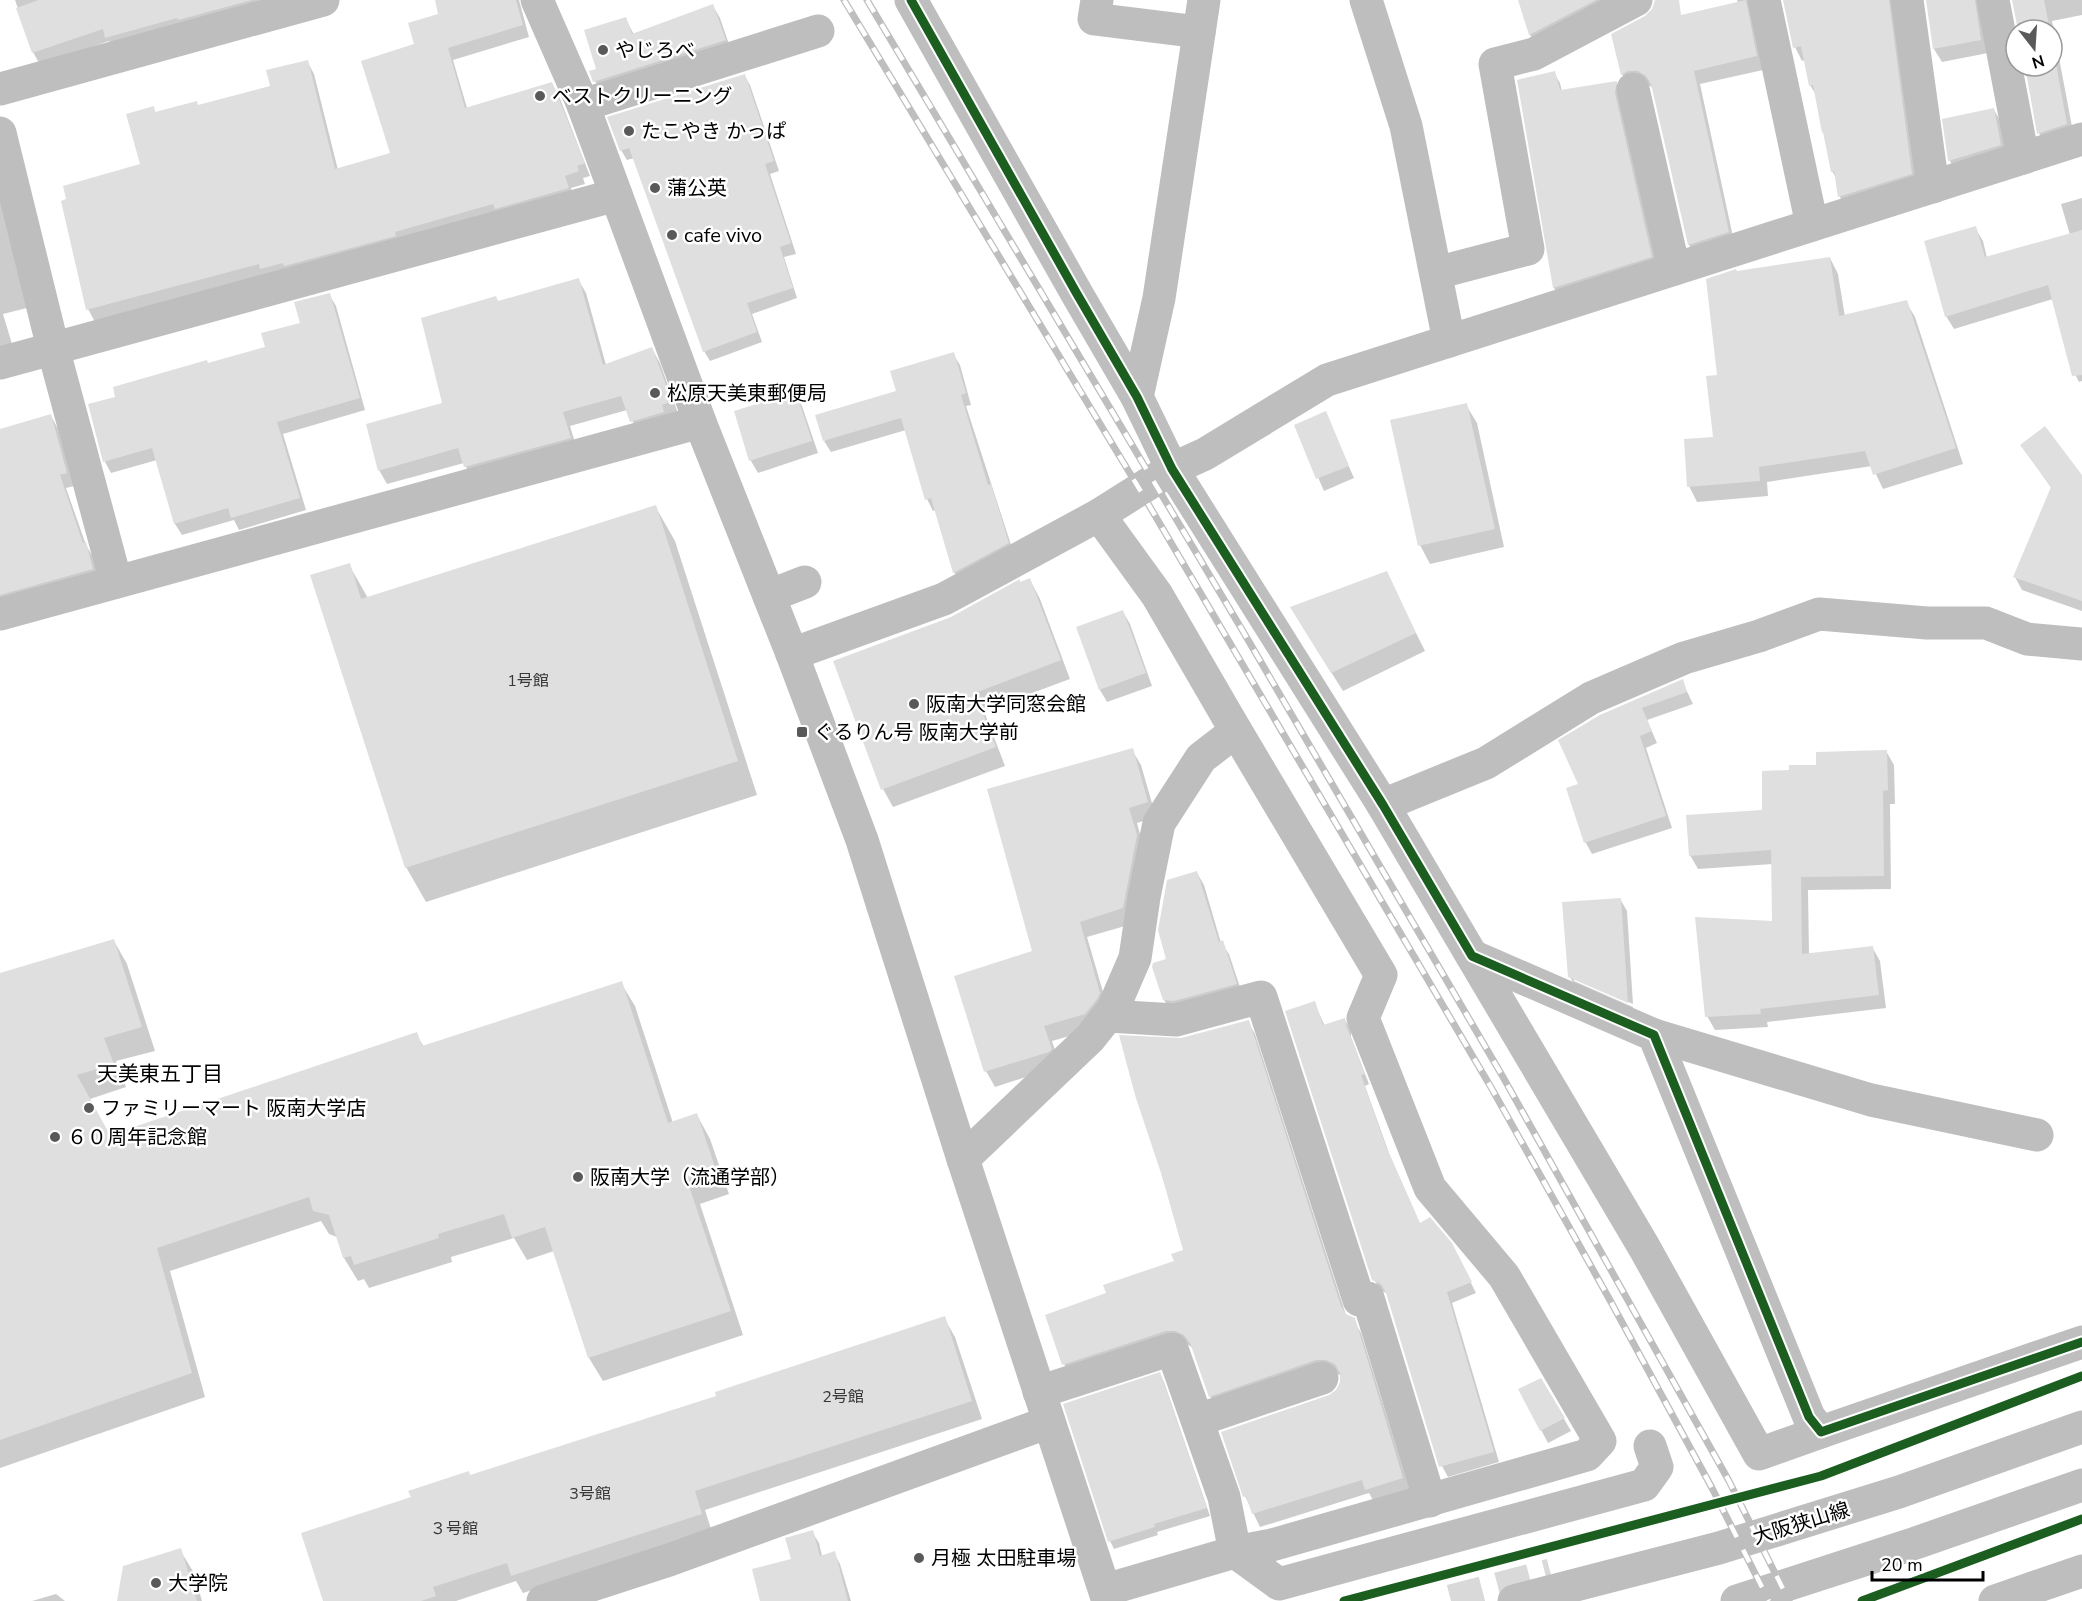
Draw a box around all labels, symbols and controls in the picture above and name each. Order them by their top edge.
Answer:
north arrow [2004,18,2064,78]
place label: やじろべ [615,37,695,64]
marker: やじろべ [596,43,610,57]
text: N [2029,49,2047,74]
place label: ベストクリーニング [552,83,732,110]
marker: ベストクリーニング [533,89,547,103]
place label: たこやき かっぱ [641,118,786,145]
marker: たこやき かっぱ [622,124,636,138]
place label: 蒲公英 [667,175,727,202]
marker: 蒲公英 [648,181,662,195]
place label: cafe vivo [684,222,762,249]
marker: cafe vivo [665,228,679,242]
place label: 松原天美東郵便局 [667,380,827,407]
marker: 松原天美東郵便局 [648,386,662,400]
house number: 1号館 [507,670,549,692]
place label: 阪南大学同窓会館 [926,691,1086,718]
marker: 阪南大学同窓会館 [907,697,921,711]
place label: ぐるりん号 阪南大学前 [814,719,1019,746]
marker: ぐるりん号 阪南大学前 [795,725,809,739]
district label: 天美東五丁目 [97,1060,223,1088]
place label: ファミリーマート 阪南大学店 [101,1095,366,1122]
marker: ファミリーマート 阪南大学店 [82,1101,96,1115]
place label: ６０周年記念館 [67,1124,207,1151]
marker: ６０周年記念館 [48,1130,62,1144]
place label: 阪南大学（流通学部） [590,1164,790,1191]
marker: 阪南大学（流通学部） [571,1170,585,1184]
house number: 2号館 [822,1386,864,1408]
house number: 3号館 [569,1483,611,1505]
street label: 大阪狭山線 [1749,1496,1853,1551]
house number: ３号館 [430,1518,478,1540]
scale bar [1872,1544,1983,1582]
place label: 月極 太田駐車場 [931,1545,1076,1572]
marker: 月極 太田駐車場 [912,1551,926,1565]
text: 20 m [1881,1553,1923,1577]
place label: 大学院 [168,1570,228,1597]
marker: 大学院 [149,1576,163,1590]

